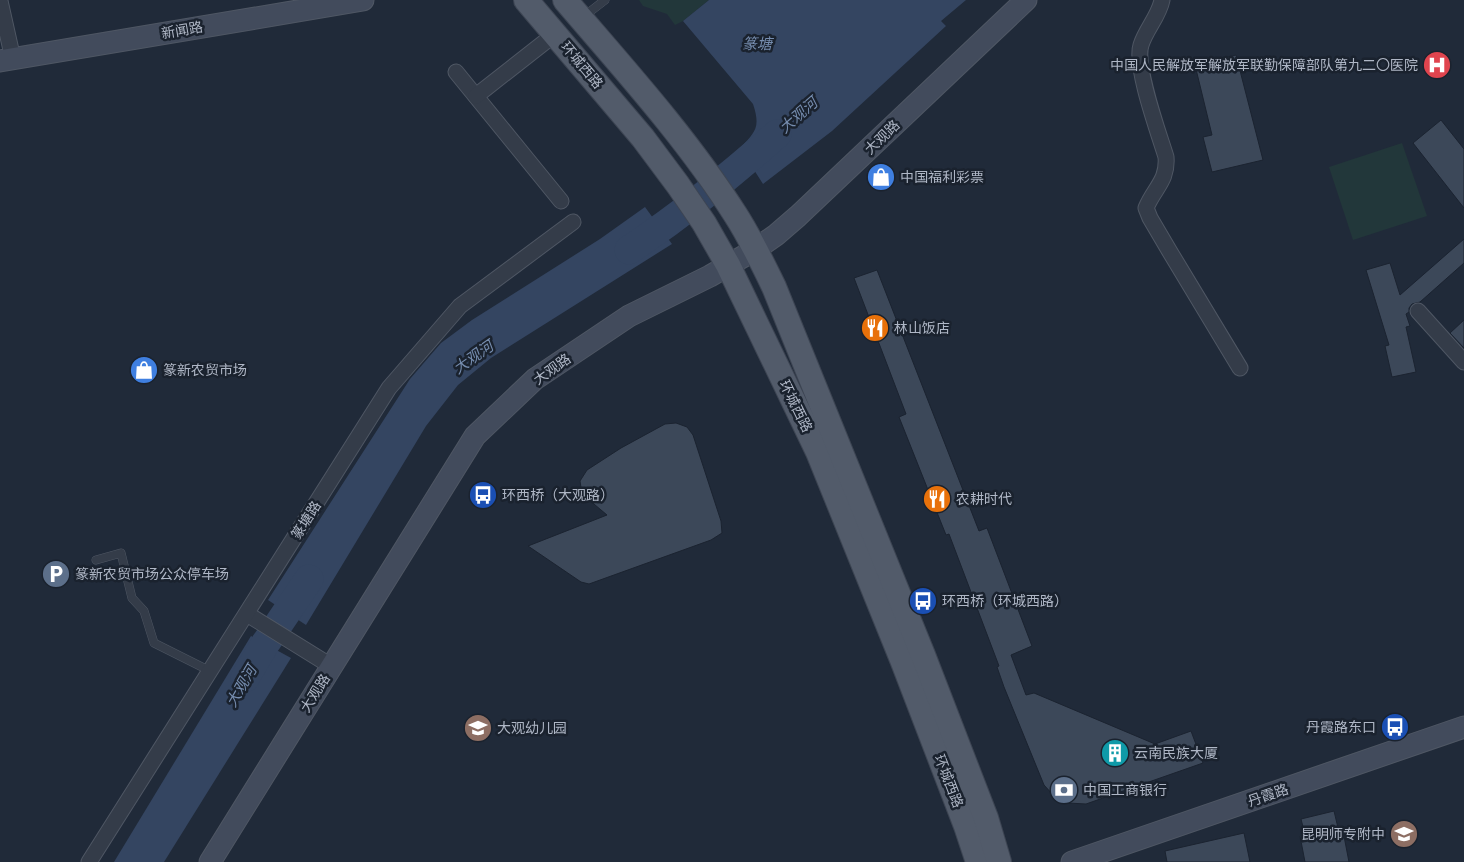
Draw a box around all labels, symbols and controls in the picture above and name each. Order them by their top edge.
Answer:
street label: 新闻路 [160,17,204,43]
water label: 篆塘 [742,33,775,54]
street label: 环城西路 [556,37,608,93]
hospital icon: 中国人民解放军解放军联勤保障部队第九二〇医院 [1422,50,1452,80]
place label: 中国人民解放军解放军联勤保障部队第九二〇医院 [1110,55,1418,75]
water label: 大观河 [774,90,824,138]
street label: 大观路 [860,115,904,159]
shop icon: 中国福利彩票 [866,162,896,192]
place label: 中国福利彩票 [900,167,984,187]
restaurant icon: 林山饭店 [860,313,890,343]
place label: 林山饭店 [894,318,950,338]
water label: 大观河 [449,334,500,379]
street label: 大观路 [529,349,575,389]
shop icon: 篆新农贸市场 [129,355,159,385]
place label: 篆新农贸市场 [163,360,247,380]
street label: 环城西路 [775,376,817,436]
bus stop icon: 环西桥（大观路） [468,480,498,510]
restaurant icon: 农耕时代 [922,484,952,514]
place label: 环西桥（大观路） [502,485,614,505]
place label: 农耕时代 [956,489,1012,509]
street label: 篆塘路 [286,497,326,543]
parking icon: 篆新农贸市场公众停车场 [41,559,71,589]
place label: 篆新农贸市场公众停车场 [75,564,229,584]
bus stop icon: 环西桥（环城西路） [908,586,938,616]
place label: 环西桥（环城西路） [942,591,1068,611]
water label: 大观河 [221,659,263,711]
street label: 大观路 [295,670,335,716]
bus stop icon: 丹霞路东口 [1380,712,1410,742]
school or university icon: 大观幼儿园 [463,713,493,743]
place label: 丹霞路东口 [1306,717,1376,737]
place label: 大观幼儿园 [497,718,567,738]
building icon: 云南民族大厦 [1100,738,1130,768]
place label: 云南民族大厦 [1134,743,1218,763]
street label: 环城西路 [930,751,968,811]
bank icon: 中国工商银行 [1049,775,1079,805]
street label: 丹霞路 [1245,779,1291,811]
place label: 中国工商银行 [1083,780,1167,800]
school or university icon: 昆明师专附中 [1389,819,1419,849]
place label: 昆明师专附中 [1301,824,1385,844]

